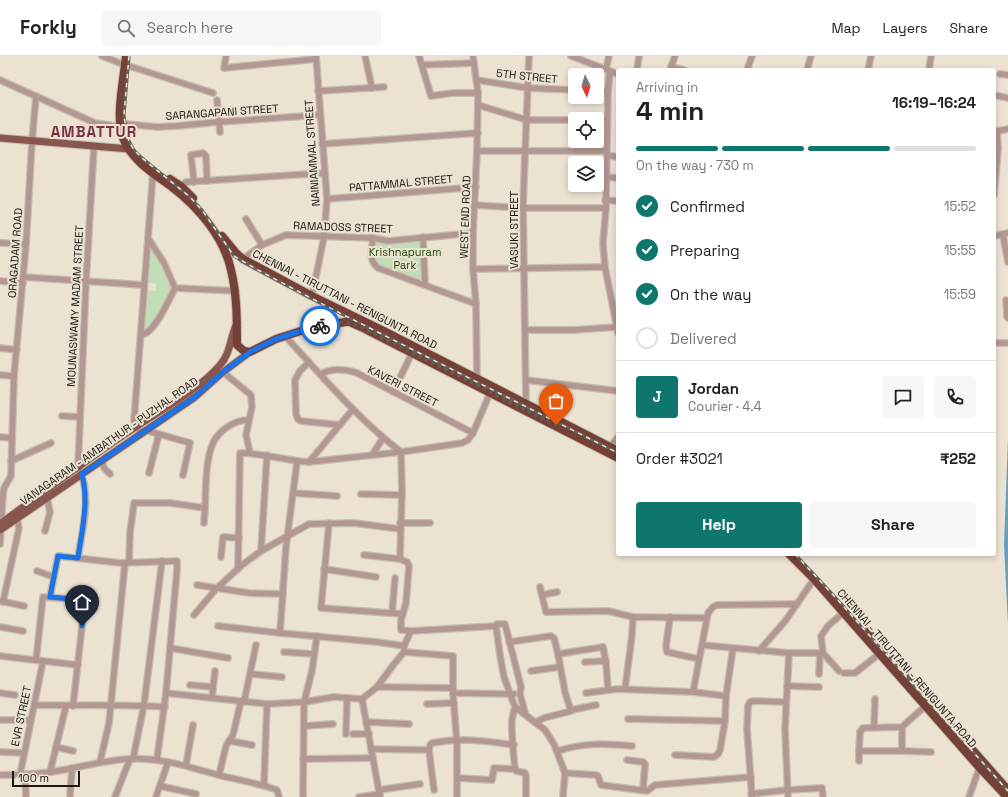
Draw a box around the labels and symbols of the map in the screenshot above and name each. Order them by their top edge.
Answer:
street label: 5TH STREET [496,66,559,86]
north arrow [568,68,604,104]
street label: NAINIAMMAL STREET [301,99,323,207]
street label: SARANGAPANI STREET [165,101,280,123]
district label: AMBATTUR [51,122,137,141]
street label: PATTAMMAL STREET [348,171,454,195]
street label: WEST END ROAD [457,175,473,259]
street label: VASUKI STREET [507,190,521,269]
street label: ORAGADAM ROAD [5,208,25,298]
street label: RAMADOSS STREET [293,218,394,236]
street label: MOUNASWAMY MADAM STREET [64,224,86,387]
park label: Krishnapuram Park [369,245,441,272]
street label: CHENNAI - TIRUTTANI - RENIGUNTA ROAD [250,246,440,352]
courier [300,306,340,346]
street label: KAVERI STREET [365,362,441,410]
street label: VANAGARAM - AMBATHUR - PUZHAL ROAD [17,374,201,508]
pin [539,384,573,425]
pin [65,585,99,626]
street label: CHENNAI - TIRUTTANI - RENIGUNTA ROAD [834,586,980,750]
street label: EVR STREET [8,684,34,748]
scale bar [12,769,80,788]

